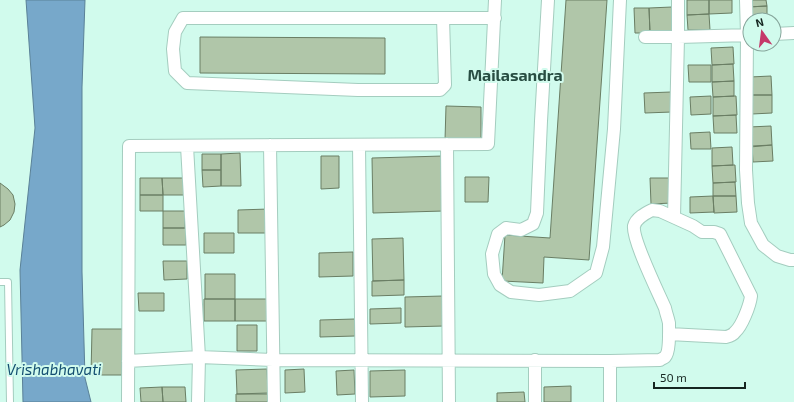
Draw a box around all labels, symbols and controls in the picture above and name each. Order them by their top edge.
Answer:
north arrow [742,12,782,52]
text: N [754,15,765,29]
district label: Mailasandra [467,65,563,84]
water label: Vrishabhavati [7,360,102,378]
scale bar [654,364,745,390]
text: 50 m [660,370,687,384]

